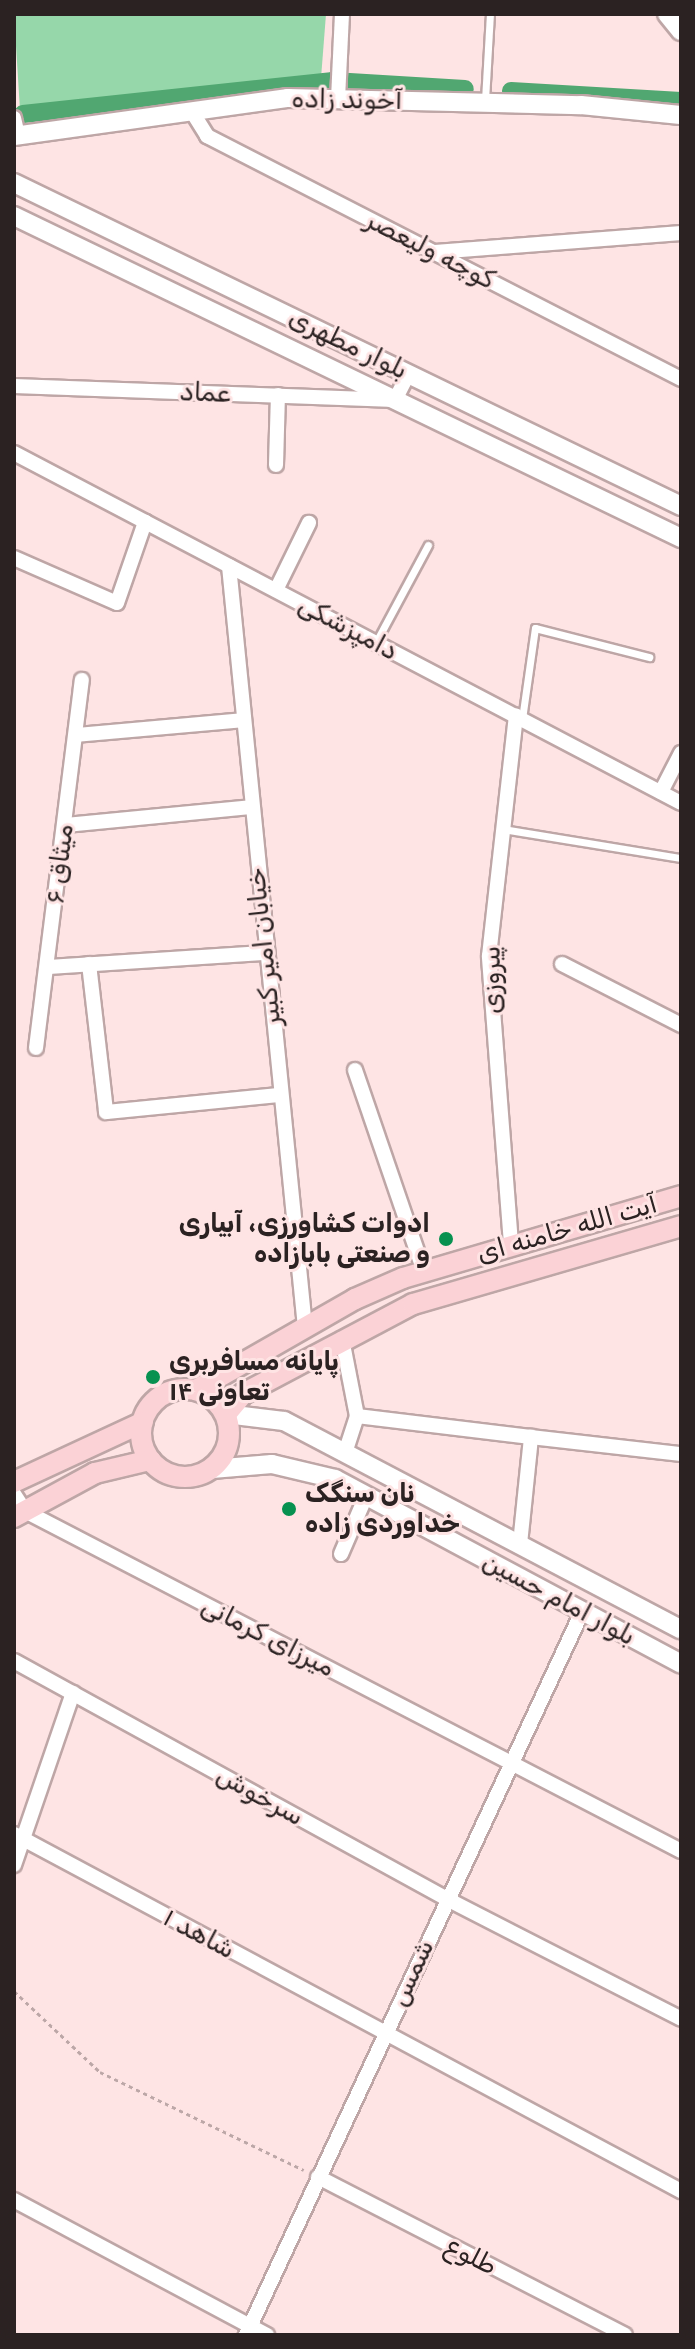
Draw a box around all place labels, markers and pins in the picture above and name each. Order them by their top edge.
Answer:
place label: ادوات کشاورزی، آبیاری و صنعتی بابازاده [179,1208,430,1270]
marker: ادوات کشاورزی، آبیاری و صنعتی بابازاده [437,1230,455,1248]
place label: پایانه مسافربری تعاونی ۱۴ [169,1346,339,1408]
marker: پایانه مسافربری تعاونی ۱۴ [144,1368,162,1386]
place label: نان سنگک خداوردی زاده [305,1478,460,1540]
marker: نان سنگک خداوردی زاده [280,1500,298,1518]

